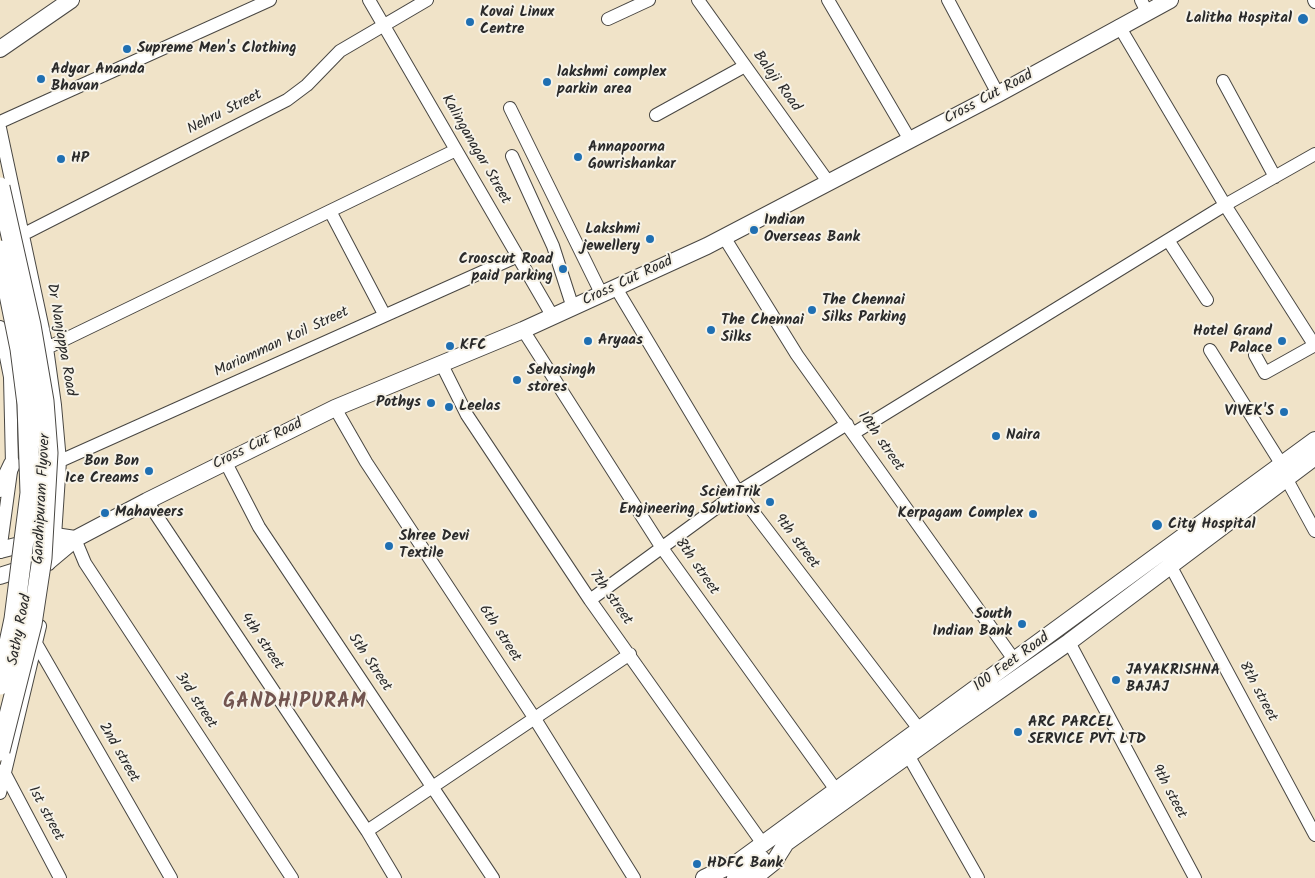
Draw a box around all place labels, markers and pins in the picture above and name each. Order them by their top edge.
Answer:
place label: Kovai Linux Centre [480,4,554,39]
place label: Lalitha Hospital [1186,10,1292,28]
marker: Lalitha Hospital [1296,12,1310,26]
marker: Kovai Linux Centre [464,16,476,28]
place label: Supreme Men's Clothing [137,40,297,58]
marker: Supreme Men's Clothing [121,43,133,55]
place label: Adyar Ananda Bhavan [51,61,145,96]
place label: lakshmi complex parkin area [557,64,666,99]
marker: Adyar Ananda Bhavan [35,73,47,85]
marker: lakshmi complex parkin area [541,76,553,88]
place label: Annapoorna Gowrishankar [588,139,676,174]
place label: HP [71,150,89,168]
marker: Annapoorna Gowrishankar [572,151,584,163]
marker: HP [55,153,67,165]
place label: Indian Overseas Bank [764,212,860,247]
place label: Lakshmi jewellery [582,221,640,256]
marker: Indian Overseas Bank [748,224,760,236]
marker: Lakshmi jewellery [644,233,656,245]
place label: Crooscut Road paid parking [459,251,553,286]
marker: Crooscut Road paid parking [557,263,569,275]
place label: The Chennai Silks Parking [822,292,906,327]
marker: The Chennai Silks Parking [806,304,818,316]
place label: The Chennai Silks [721,312,804,347]
place label: Hotel Grand Palace [1193,323,1272,358]
marker: The Chennai Silks [705,324,717,336]
place label: Aryaas [598,332,643,350]
marker: Aryaas [582,335,594,347]
marker: Hotel Grand Palace [1276,335,1288,347]
place label: KFC [460,337,486,355]
marker: KFC [444,340,456,352]
place label: Selvasingh stores [527,362,595,397]
marker: Selvasingh stores [511,374,523,386]
place label: Pothys [376,394,421,412]
marker: Pothys [425,397,437,409]
place label: Leelas [459,398,500,416]
marker: Leelas [443,401,455,413]
place label: VIVEK'S [1225,403,1274,421]
marker: VIVEK'S [1278,406,1290,418]
place label: Naira [1006,427,1040,445]
marker: Naira [990,430,1002,442]
place label: Bon Bon Ice Creams [65,453,139,488]
marker: Bon Bon Ice Creams [143,465,155,477]
place label: ScienTrik Engineering Solutions [620,484,760,519]
marker: ScienTrik Engineering Solutions [764,496,776,508]
place label: Mahaveers [115,504,183,522]
place label: Kerpagam Complex [898,505,1023,523]
marker: Mahaveers [99,507,111,519]
marker: Kerpagam Complex [1027,508,1039,520]
place label: City Hospital [1168,516,1255,534]
marker: City Hospital [1150,518,1164,532]
place label: Shree Devi Textile [399,528,469,563]
marker: Shree Devi Textile [383,540,395,552]
place label: South Indian Bank [933,606,1012,641]
marker: South Indian Bank [1016,618,1028,630]
place label: JAYAKRISHNA BAJAJ [1126,662,1220,697]
marker: JAYAKRISHNA BAJAJ [1110,674,1122,686]
place label: ARC PARCEL SERVICE PVT LTD [1028,714,1146,749]
marker: ARC PARCEL SERVICE PVT LTD [1012,726,1024,738]
place label: HDFC Bank [707,855,783,873]
marker: HDFC Bank [691,858,703,870]

